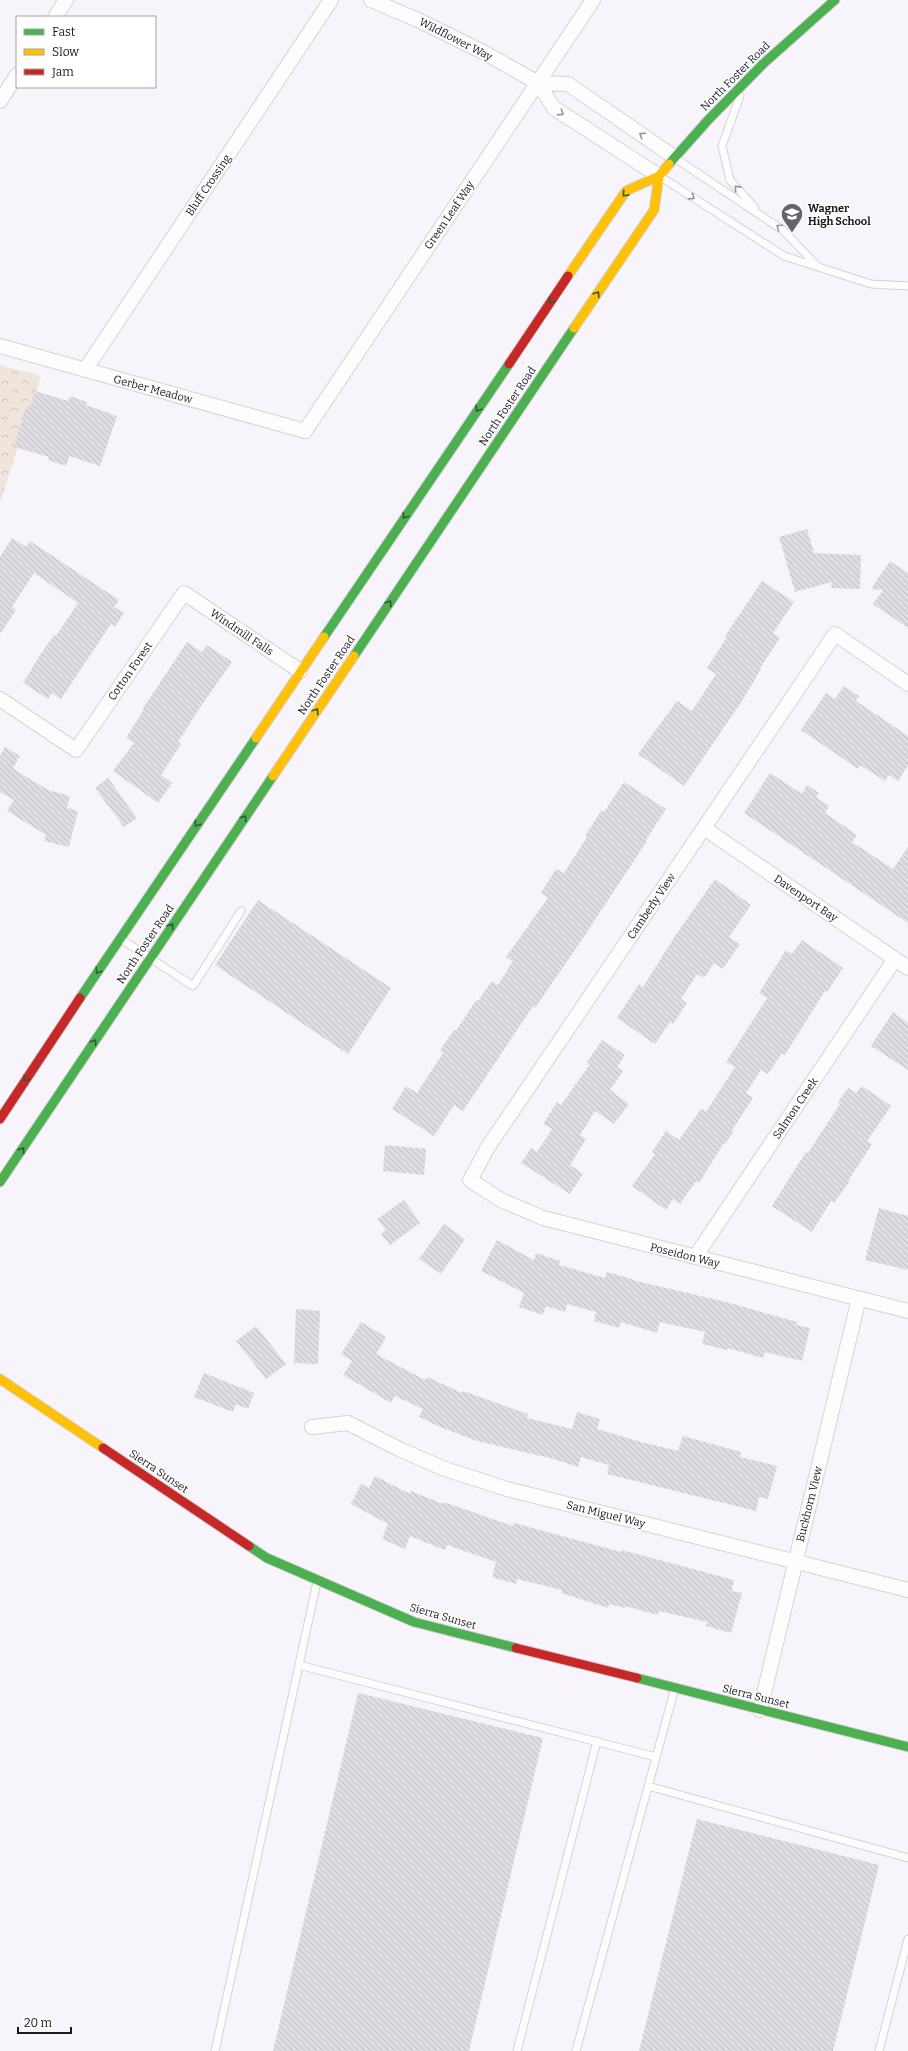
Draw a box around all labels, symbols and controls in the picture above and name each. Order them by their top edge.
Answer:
street label: Wildflower Way [417,15,495,64]
legend [16,16,156,88]
text: Fast [52,25,76,39]
street label: North Foster Road [698,39,773,114]
text: Slow [52,45,79,59]
text: Jam [51,65,74,79]
one-way arrow [557,108,564,115]
one-way arrow [639,132,646,140]
street label: Bluff Crossing [183,152,234,218]
street label: Green Leaf Way [422,178,477,252]
one-way arrow [735,185,742,193]
one-way arrow [622,189,630,197]
one-way arrow [688,192,695,200]
school or university icon: Wagner High School [779,201,805,234]
place label: Wagner High School [808,202,871,228]
one-way arrow [776,225,783,232]
one-way arrow [592,291,600,298]
one-way arrow [548,297,556,304]
street label: North Foster Road [476,364,539,448]
street label: Gerber Meadow [112,373,194,406]
one-way arrow [475,405,483,412]
one-way arrow [403,512,410,519]
one-way arrow [384,600,392,607]
street label: Windmill Falls [208,607,276,658]
street label: North Foster Road [295,633,358,717]
street label: Cotton Forest [105,640,155,703]
one-way arrow [311,708,318,715]
one-way arrow [239,816,246,823]
one-way arrow [195,819,202,826]
street label: Camberly View [625,871,678,942]
street label: Davenport Bay [771,872,840,925]
street label: North Foster Road [114,902,177,986]
one-way arrow [166,923,174,930]
one-way arrow [95,967,103,974]
one-way arrow [89,1039,97,1046]
one-way arrow [24,1075,31,1082]
street label: Salmon Creek [770,1075,821,1141]
one-way arrow [17,1147,25,1154]
street label: Poseidon Way [649,1241,721,1270]
street label: Sierra Sunset [127,1447,191,1496]
street label: Buckhorn View [794,1465,825,1543]
street label: San Miguel Way [565,1498,647,1531]
street label: Sierra Sunset [408,1601,478,1632]
street label: Sierra Sunset [721,1682,791,1711]
scale bar [18,2009,71,2035]
text: 20 m [24,2016,53,2030]

